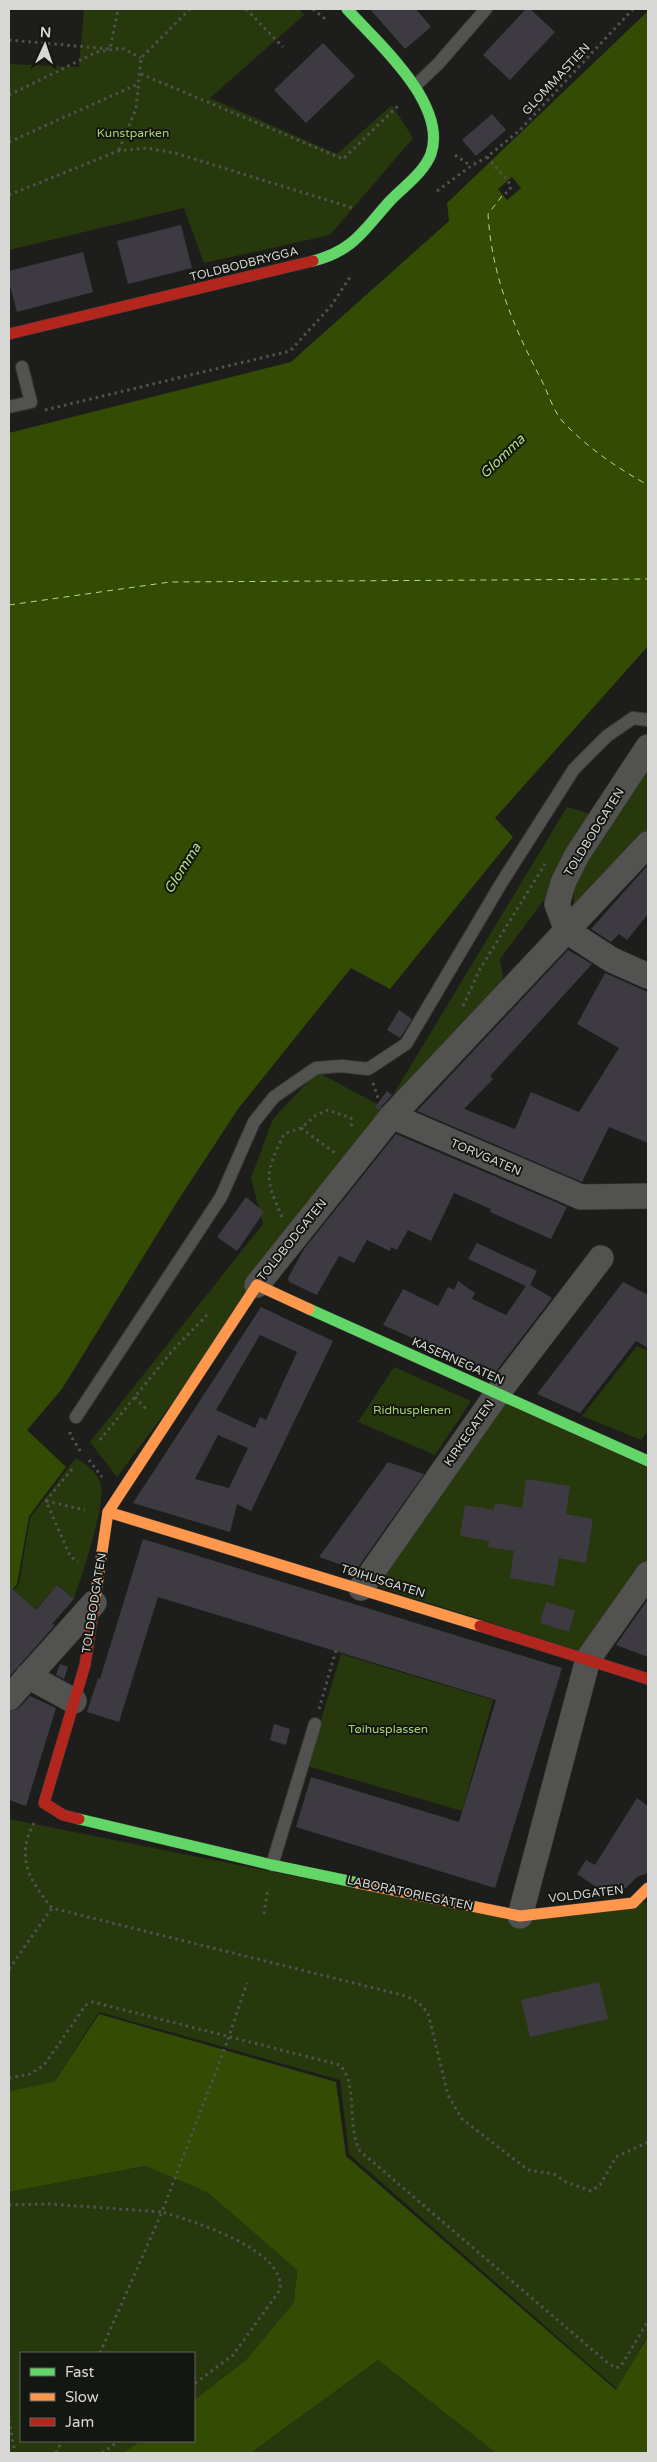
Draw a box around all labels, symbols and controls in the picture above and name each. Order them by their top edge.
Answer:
north arrow [20,20,70,70]
text: N [40,24,52,41]
street label: GLOMMASTIEN [519,40,593,118]
park label: Kunstparken [97,126,169,140]
street label: TOLDBODBRYGGA [188,244,300,284]
water label: Glomma [476,430,529,482]
street label: TOLDBODGATEN [561,785,627,879]
water label: Glomma [160,839,205,897]
street label: TORVGATEN [449,1136,523,1178]
street label: TOLDBODGATEN [255,1196,329,1284]
street label: KASERNEGATEN [410,1334,506,1388]
street label: KIRKEGATEN [441,1397,497,1469]
park label: Ridhusplenen [373,1403,451,1417]
street label: TOLDBODGATEN [79,1552,109,1654]
street label: TØIHUSGATEN [339,1561,427,1601]
park label: Tøihusplassen [348,1722,428,1736]
street label: LABORATORIEGATEN [346,1873,474,1913]
street label: VOLDGATEN [548,1882,624,1906]
legend [20,2352,195,2442]
text: Fast [65,2363,95,2381]
text: Slow [65,2388,99,2406]
text: Jam [65,2413,94,2431]

